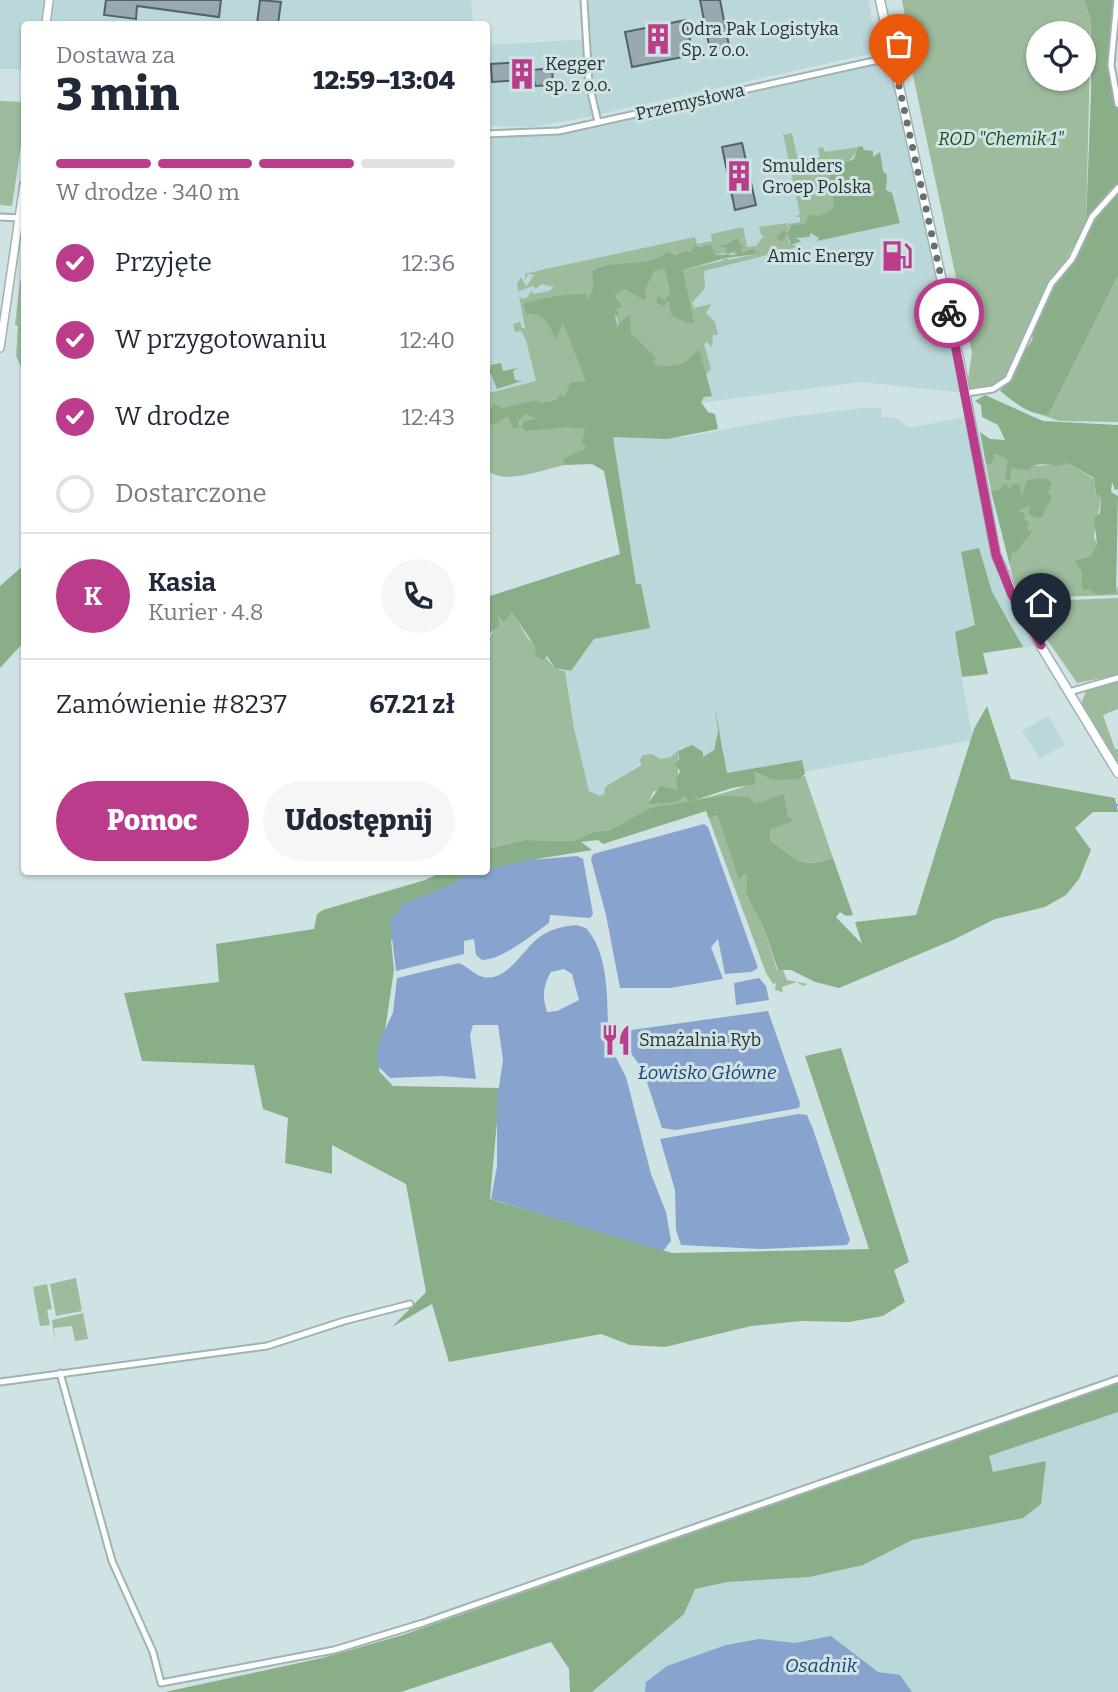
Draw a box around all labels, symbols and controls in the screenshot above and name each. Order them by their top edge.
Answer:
pin [869,14,929,86]
place label: Odra Pak Logistyka Sp. z o.o. [681,18,839,61]
map controls [1026,21,1096,91]
button: locate [1026,21,1096,91]
building icon: Odra Pak Logistyka Sp. z o.o. [641,22,675,56]
icon: bag [880,25,918,63]
text: Dostawa za [56,41,175,69]
place label: Kegger sp. z o.o. [545,53,611,96]
building icon: Kegger sp. z o.o. [505,57,539,91]
text: 12:59–13:04 [313,65,455,96]
text: 3 min [56,67,179,122]
street label: Przemysłowa [633,79,747,125]
park label: ROD "Chemik 1" [938,128,1064,150]
place label: Smulders Groep Polska [762,155,872,198]
building icon: Smulders Groep Polska [722,159,756,193]
text: W drodze · 340 m [56,178,240,206]
fuel station icon: Amic Energy [880,239,914,273]
icon: check [56,244,94,282]
place label: Amic Energy [767,245,874,267]
text: Przyjęte [115,247,212,278]
text: 12:36 [402,249,455,277]
courier [914,278,984,348]
icon: bike [930,294,968,332]
icon: check [56,321,94,359]
text: W przygotowaniu [115,324,327,355]
text: 12:40 [400,326,455,354]
icon: check [56,398,94,436]
text: W drodze [115,401,230,432]
text: 12:43 [402,403,455,431]
text: Dostarczone [115,478,267,509]
button: phone [381,559,455,633]
text: Kasia [148,567,216,598]
pin [1011,573,1071,645]
text: K [84,581,102,612]
icon: home [1022,584,1060,622]
text: Kurier · 4.8 [148,598,263,626]
text: Zamówienie #8237 [56,689,287,720]
text: 67.21 zł [369,689,455,720]
button: Pomoc [56,781,249,861]
button: Udostępnij [263,781,455,861]
restaurant icon: Smażalnia Ryb [599,1023,633,1057]
place label: Smażalnia Ryb [639,1029,761,1051]
water label: Łowisko Główne [637,1061,777,1084]
water label: Osadnik [785,1654,858,1677]

